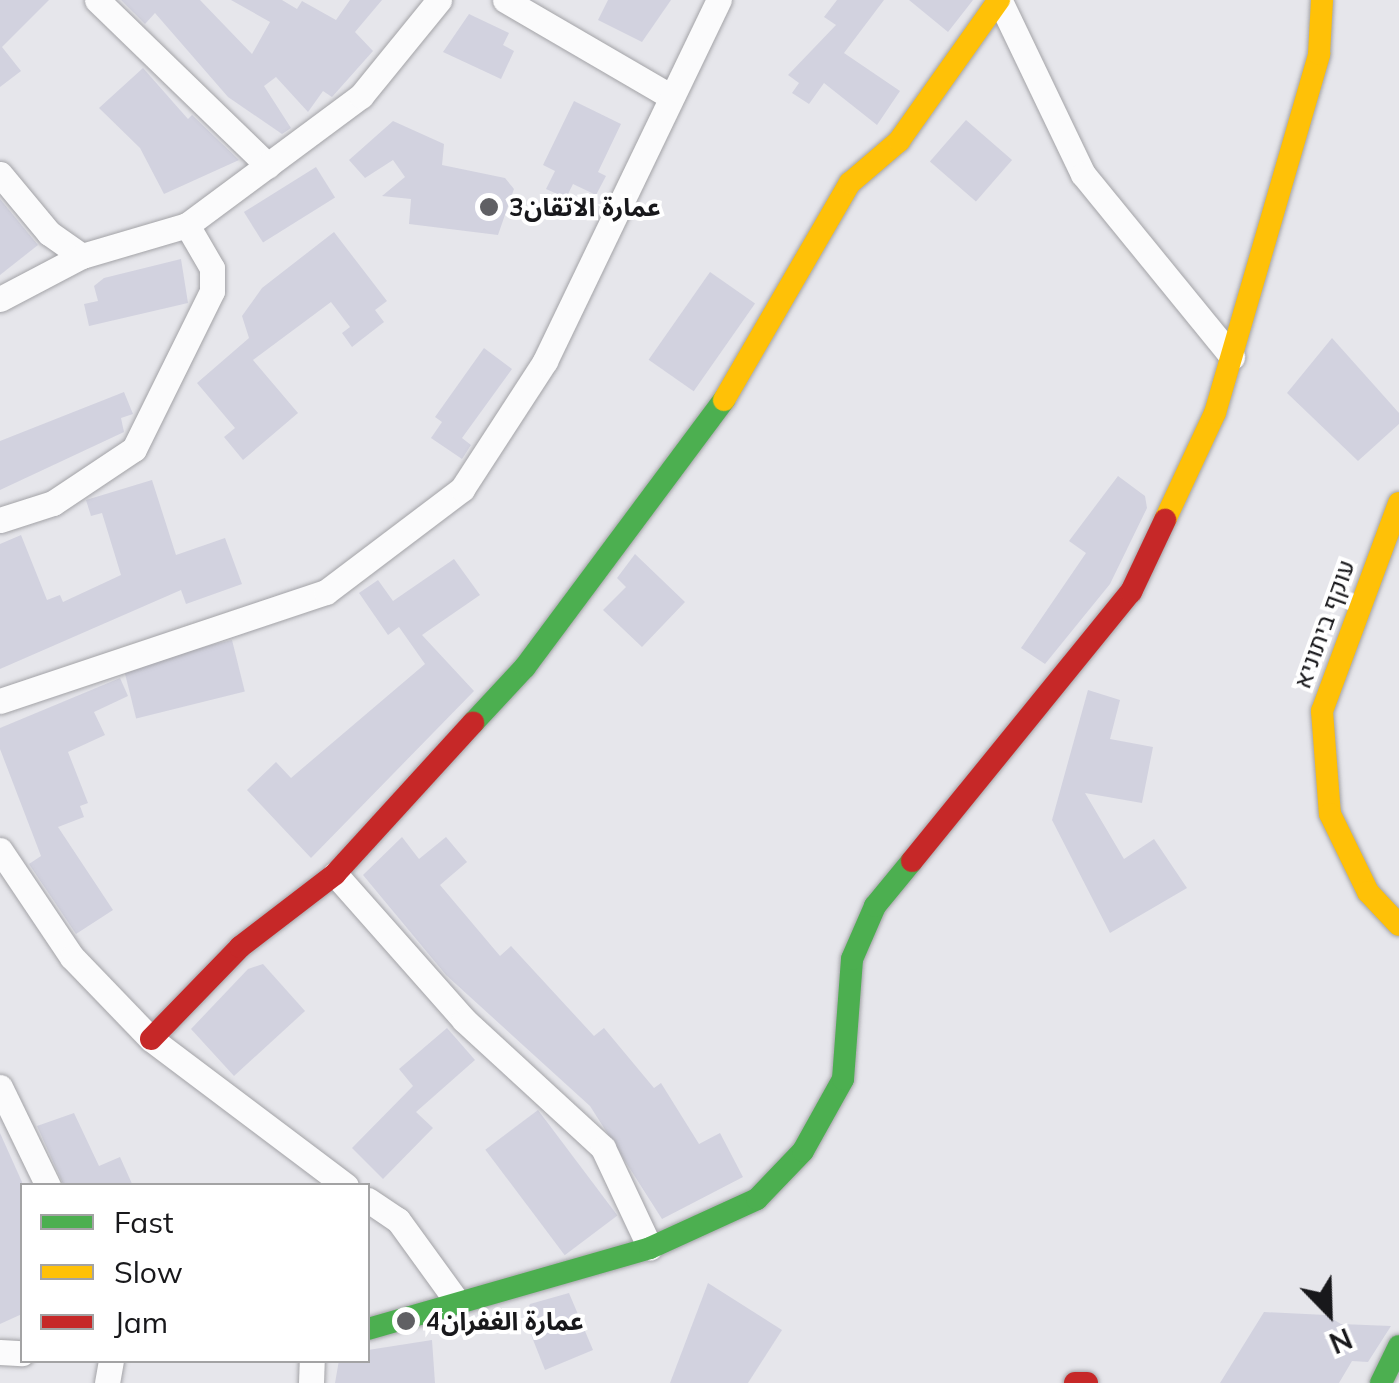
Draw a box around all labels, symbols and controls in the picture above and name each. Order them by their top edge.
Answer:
place label: عمارة الاتقان3 [509,192,661,222]
marker: عمارة الاتقان3 [478,196,500,218]
street label: עוקף ביתוניא [1287,555,1361,693]
legend [20,1183,370,1363]
text: Fast [114,1203,174,1241]
text: Slow [114,1253,183,1291]
north arrow [1279,1263,1379,1363]
text: Jam [114,1303,168,1341]
place label: عمارة الغفران4 [426,1306,584,1336]
marker: عمارة الغفران4 [395,1310,417,1332]
text: N [1324,1321,1357,1361]

